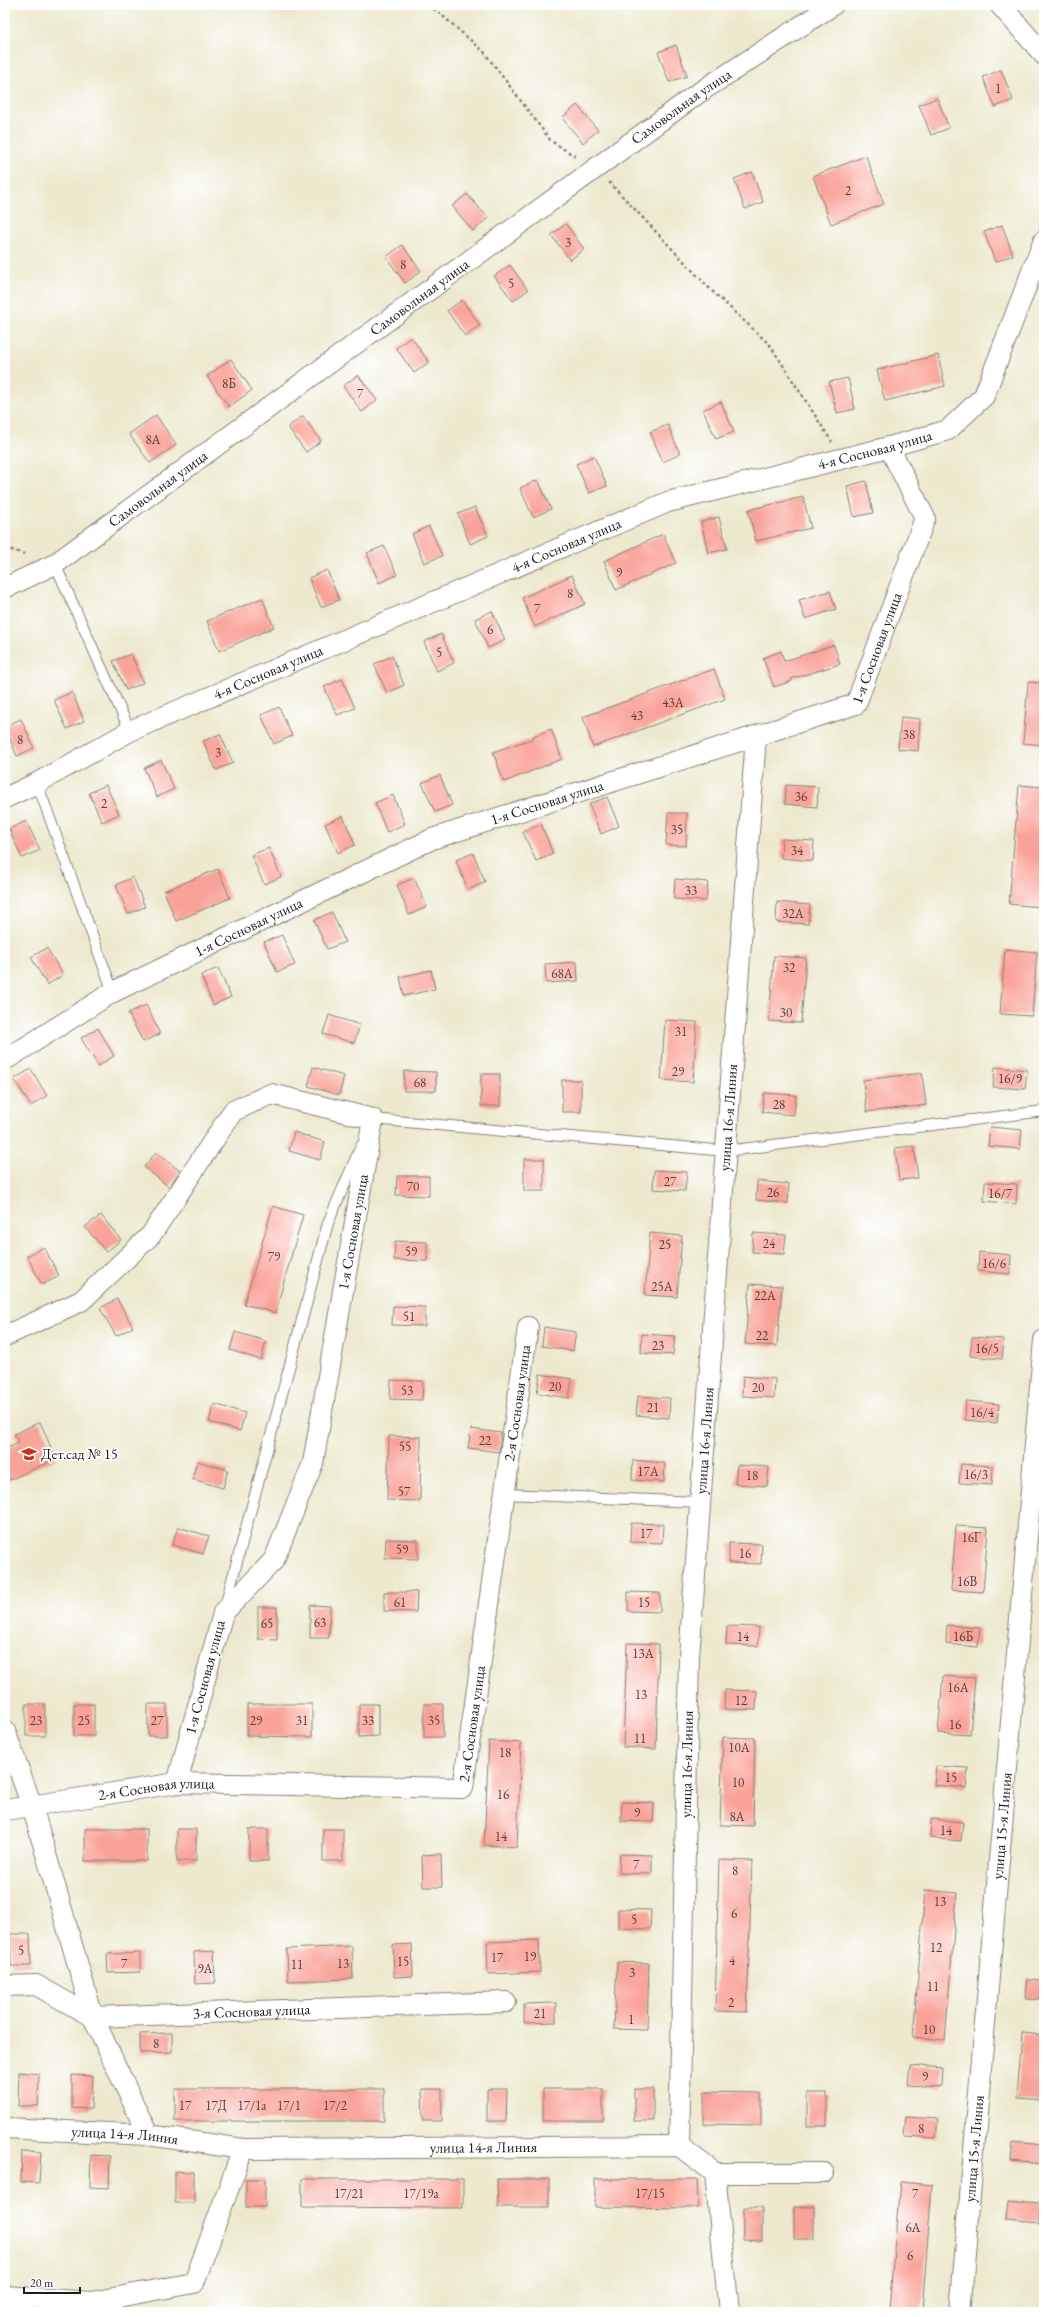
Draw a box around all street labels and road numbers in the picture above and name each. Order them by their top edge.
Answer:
street label: Самовольная улица [627,64,735,148]
street label: Самовольная улица [366,254,473,340]
street label: 4-я Сосновая улица [816,425,934,473]
street label: Самовольная улица [104,446,211,531]
street label: 4-я Сосновая улица [508,513,624,577]
street label: 1-я Сосновая улица [847,590,906,706]
street label: 4-я Сосновая улица [210,640,326,703]
street label: 1-я Сосновая улица [488,775,606,829]
street label: 1-я Сосновая улица [191,893,305,960]
street label: улица 16-я Линия [714,1063,741,1172]
street label: 1-я Сосновая улица [333,1173,372,1291]
street label: 2-я Сосновая улица [499,1343,534,1462]
street label: улица 16-я Линия [691,1386,718,1495]
street label: 1-я Сосновая улица [180,1618,229,1736]
street label: 2-я Сосновая улица [454,1664,489,1783]
street label: улица 16-я Линия [676,1710,697,1818]
street label: улица 15-я Линия [987,1771,1016,1880]
street label: 2-я Сосновая улица [97,1773,215,1804]
street label: 3-я Сосновая улица [192,1999,311,2022]
street label: улица 15-я Линия [960,2094,988,2203]
street label: улица 14-я Линия [71,2121,180,2148]
street label: улица 14-я Линия [430,2137,537,2157]

